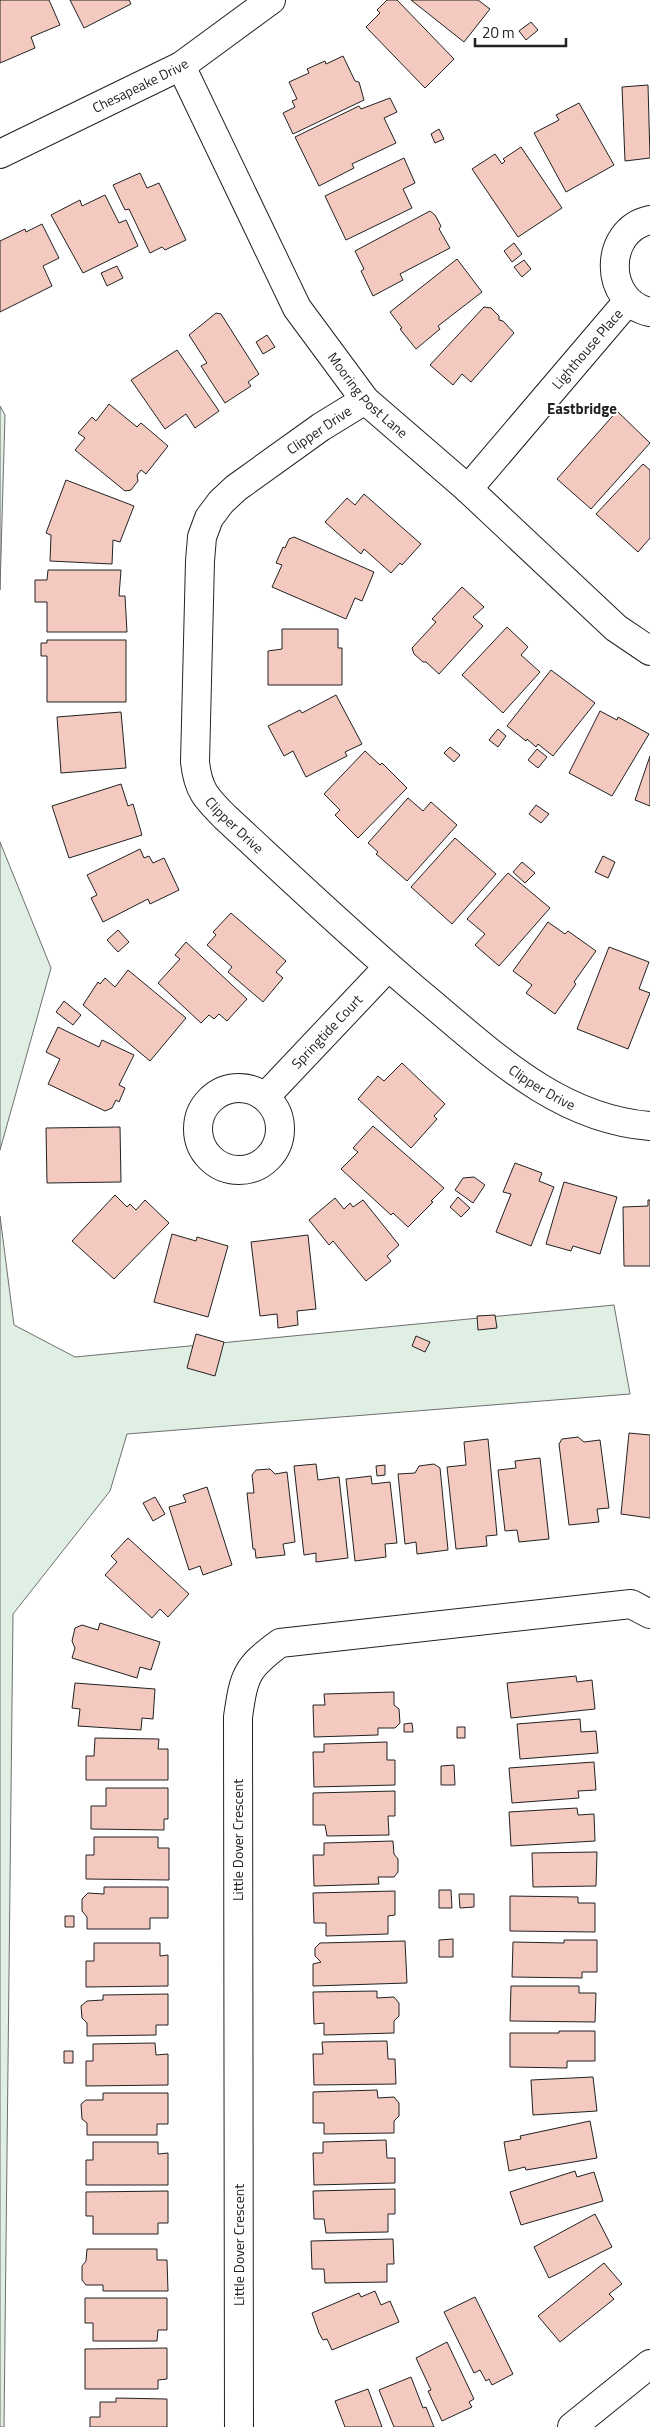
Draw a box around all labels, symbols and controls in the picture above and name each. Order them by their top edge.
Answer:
scale bar [475,15,566,47]
text: 20 m [482,21,515,44]
street label: Chesapeake Drive [88,53,193,118]
street label: Lighthouse Place [546,304,627,393]
street label: Mooring Post Lane [323,347,413,443]
district label: Eastbridge [547,397,617,420]
street label: Clipper Drive [282,400,355,459]
street label: Clipper Drive [200,792,269,858]
street label: Springtide Court [286,989,367,1073]
street label: Clipper Drive [505,1059,579,1115]
street label: Little Dover Crescent [227,1779,248,1901]
street label: Little Dover Crescent [228,2184,249,2306]

